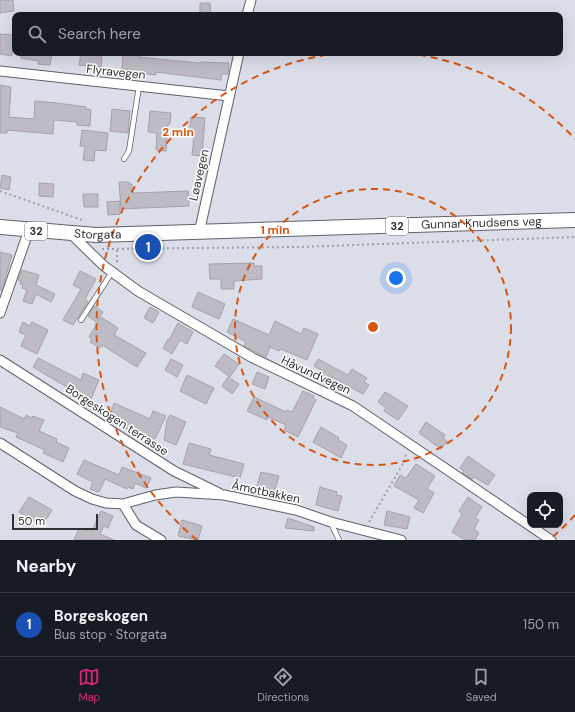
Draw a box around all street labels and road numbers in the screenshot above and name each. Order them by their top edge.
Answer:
street label: Flyravegen [86,61,147,83]
street label: Løavegen [185,147,213,203]
street label: Gunnar Knudsens veg [421,213,542,233]
road number: 32 [386,217,408,235]
road number: 32 [25,222,47,240]
street label: Storgata [73,225,122,243]
street label: Håvundvegen [279,352,353,398]
street label: Borgeskogen terrasse [63,381,172,459]
street label: Åmotbakken [230,477,302,507]

